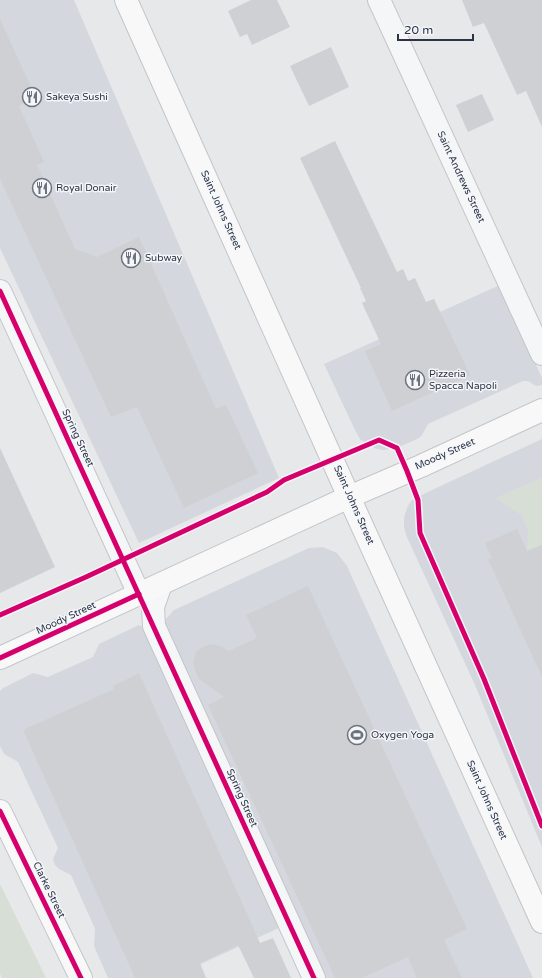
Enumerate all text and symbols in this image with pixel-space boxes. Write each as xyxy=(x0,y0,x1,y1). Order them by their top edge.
scale bar xyxy=(398,16,473,42)
text: 20 m xyxy=(404,23,433,37)
restaurant icon: Sakeya Sushi xyxy=(21,86,43,108)
place label: Sakeya Sushi xyxy=(46,91,108,103)
street label: Saint Andrews Street xyxy=(435,129,488,225)
street label: Saint Johns Street xyxy=(198,168,244,252)
restaurant icon: Royal Donair xyxy=(31,177,53,199)
place label: Royal Donair xyxy=(56,182,117,194)
restaurant icon: Subway xyxy=(120,247,142,269)
place label: Subway xyxy=(145,252,183,264)
place label: Pizzeria Spacca Napoli xyxy=(429,368,497,392)
restaurant icon: Pizzeria Spacca Napoli xyxy=(404,369,426,391)
street label: Spring Street xyxy=(59,407,97,469)
street label: Moody Street xyxy=(413,435,477,473)
street label: Saint Johns Street xyxy=(331,463,377,547)
street label: Moody Street xyxy=(34,599,98,637)
sports icon: Oxygen Yoga xyxy=(346,724,368,746)
place label: Oxygen Yoga xyxy=(371,729,434,741)
street label: Saint Johns Street xyxy=(464,758,510,842)
street label: Spring Street xyxy=(224,767,260,829)
street label: Clarke Street xyxy=(30,860,68,920)

